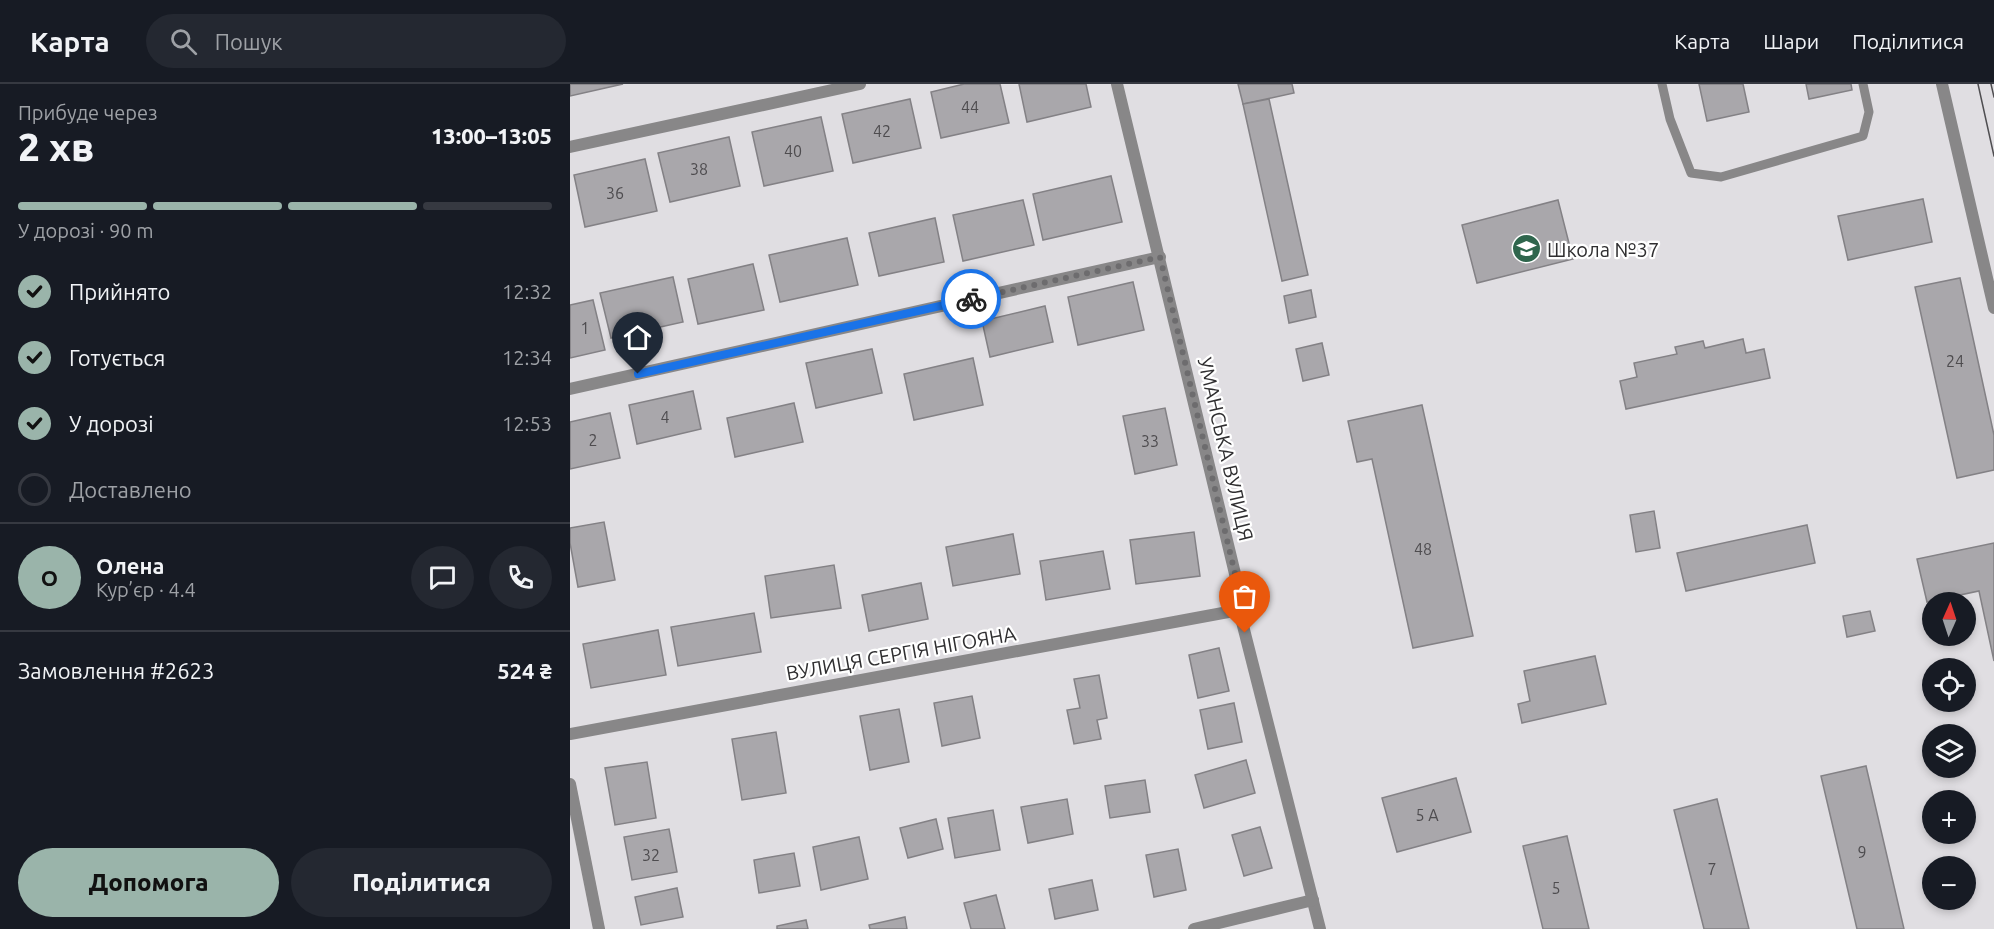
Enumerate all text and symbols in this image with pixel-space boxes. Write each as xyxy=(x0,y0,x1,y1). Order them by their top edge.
search box xyxy=(146,14,566,68)
icon: search xyxy=(167,25,200,58)
text: Карта xyxy=(30,26,110,57)
text: Пошук xyxy=(215,29,283,54)
text: Карта xyxy=(1674,29,1730,53)
text: Шари xyxy=(1763,29,1819,53)
text: Поділитися xyxy=(1852,29,1964,53)
house number: 44 xyxy=(961,98,979,116)
text: Прибуде через xyxy=(18,101,158,124)
house number: 42 xyxy=(873,122,891,140)
text: 13:00–13:05 xyxy=(431,123,552,148)
text: 2 хв xyxy=(18,125,94,168)
house number: 40 xyxy=(784,142,802,160)
house number: 38 xyxy=(690,160,708,178)
house number: 36 xyxy=(606,184,624,202)
text: У дорозі · 90 m xyxy=(18,219,153,242)
school or university icon: Школа №37 xyxy=(1510,233,1542,265)
place label: Школа №37 xyxy=(1547,238,1659,261)
courier xyxy=(941,269,1001,329)
icon: check xyxy=(18,275,51,308)
text: Прийнято xyxy=(69,279,170,304)
text: 12:32 xyxy=(502,280,552,303)
icon: bike xyxy=(955,283,988,316)
pin xyxy=(612,312,663,374)
house number: 1 xyxy=(580,319,590,337)
icon: home xyxy=(621,321,654,354)
icon: check xyxy=(18,341,51,374)
text: Готується xyxy=(69,345,165,370)
text: 12:34 xyxy=(502,346,552,369)
house number: 24 xyxy=(1946,352,1964,370)
street label: УМАНСЬКА ВУЛИЦЯ xyxy=(1194,355,1258,543)
icon: check xyxy=(18,407,51,440)
house number: 4 xyxy=(660,408,670,426)
text: У дорозі xyxy=(69,411,154,436)
text: 12:53 xyxy=(502,412,552,435)
house number: 2 xyxy=(588,431,598,449)
house number: 33 xyxy=(1141,432,1159,450)
text: Доставлено xyxy=(69,477,192,502)
house number: 48 xyxy=(1414,540,1432,558)
button: chat xyxy=(411,546,474,609)
button: phone xyxy=(489,546,552,609)
text: Олена xyxy=(96,553,164,578)
text: О xyxy=(41,565,58,590)
pin xyxy=(1219,571,1270,633)
text: Кур’єр · 4.4 xyxy=(96,578,196,601)
icon: bag xyxy=(1228,580,1261,613)
north arrow xyxy=(1922,592,1976,646)
map controls xyxy=(1922,592,1976,910)
street label: ВУЛИЦЯ СЕРГІЯ НІГОЯНА xyxy=(784,621,1018,685)
text: Замовлення #2623 xyxy=(18,658,214,683)
text: 524 ₴ xyxy=(497,658,552,683)
button: locate xyxy=(1922,658,1976,712)
button: layers xyxy=(1922,724,1976,778)
button: + xyxy=(1922,790,1976,844)
house number: 5 А xyxy=(1415,806,1439,824)
house number: 9 xyxy=(1857,843,1867,861)
house number: 32 xyxy=(642,846,660,864)
button: Допомога xyxy=(18,848,279,917)
button: Поділитися xyxy=(291,848,552,917)
button: − xyxy=(1922,856,1976,910)
house number: 7 xyxy=(1707,860,1717,878)
house number: 5 xyxy=(1551,879,1561,897)

